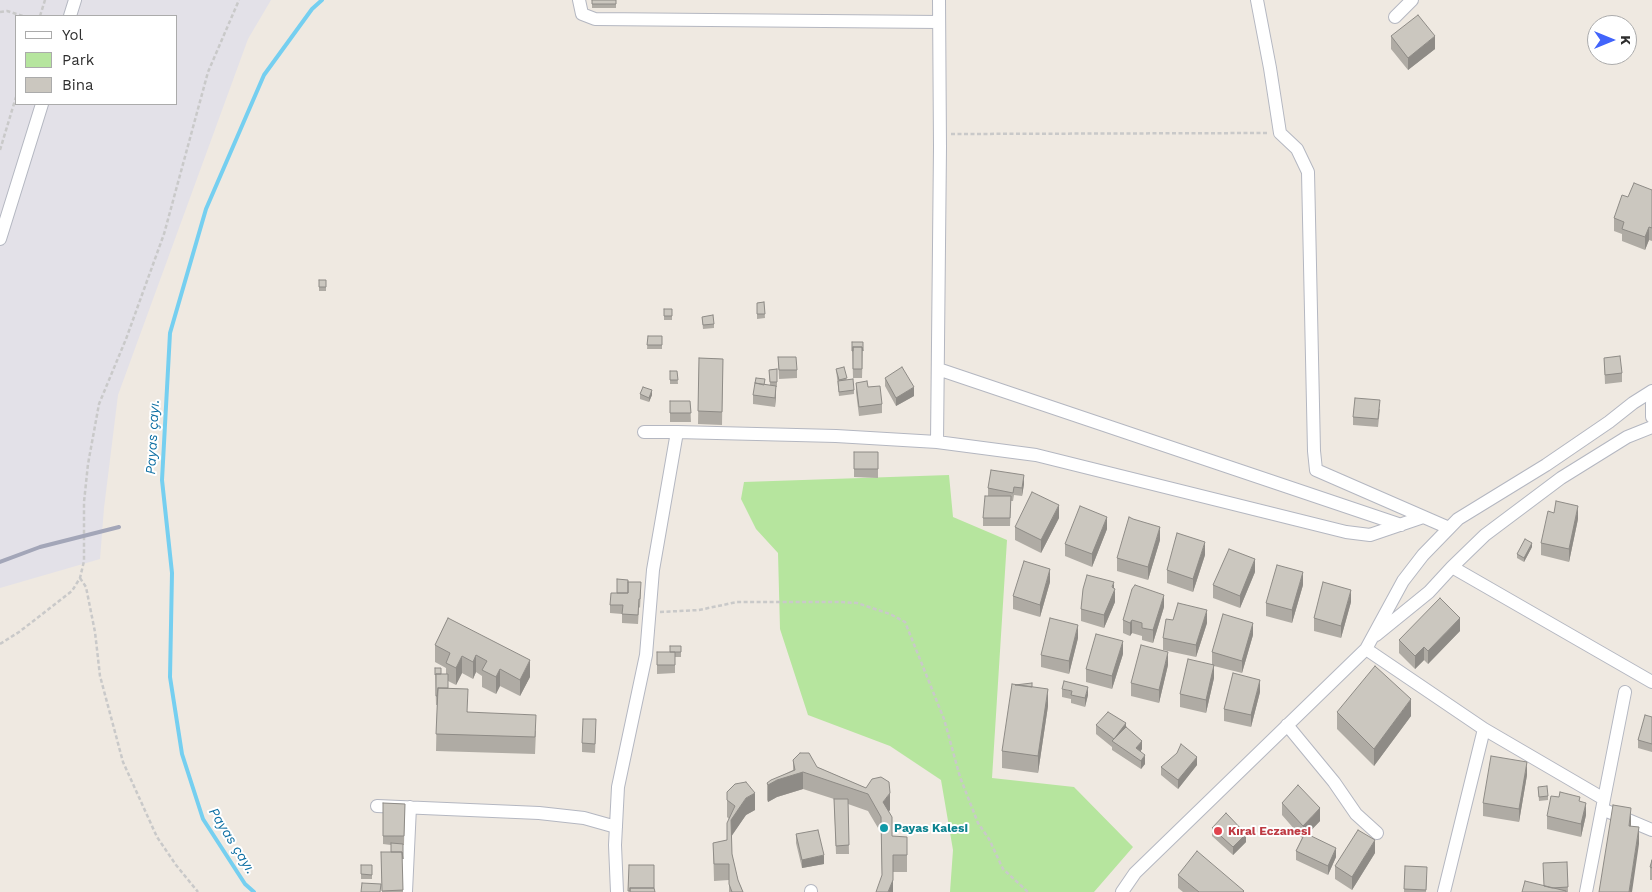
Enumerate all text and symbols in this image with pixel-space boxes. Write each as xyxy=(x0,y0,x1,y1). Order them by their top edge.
legend xyxy=(15,15,178,105)
north arrow xyxy=(1587,15,1637,65)
text: Yol xyxy=(62,26,83,44)
text: K xyxy=(1618,35,1634,45)
text: Park xyxy=(62,51,94,69)
text: Bina xyxy=(62,76,94,94)
water label: Payas çayı. xyxy=(143,399,163,475)
water label: Payas çayı. xyxy=(205,805,259,877)
place label: Payas Kalesi xyxy=(894,821,968,835)
marker: Payas Kalesi xyxy=(878,822,890,834)
place label: Kıral Eczanesi xyxy=(1228,824,1311,838)
marker: Kıral Eczanesi xyxy=(1212,825,1224,837)

